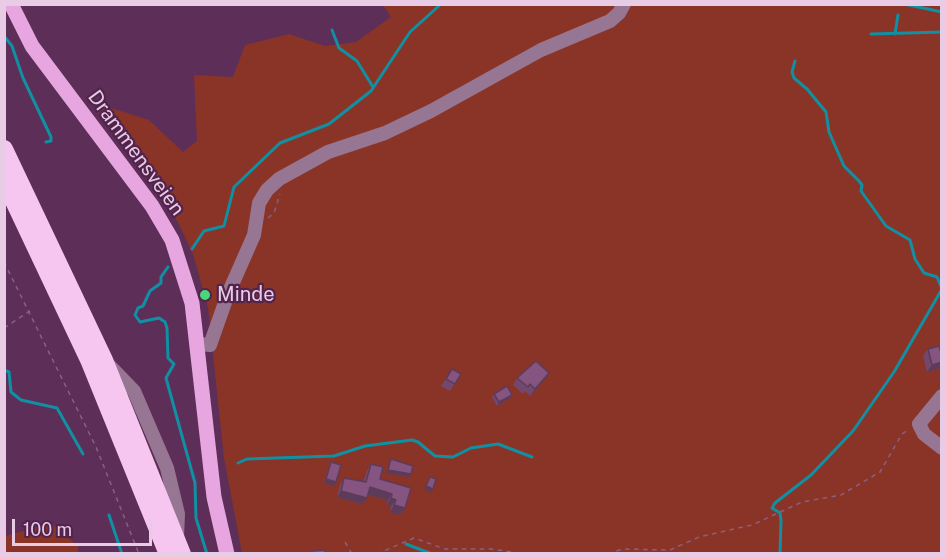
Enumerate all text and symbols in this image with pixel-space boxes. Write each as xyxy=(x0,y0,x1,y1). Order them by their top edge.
street label: Drammensveien xyxy=(83,86,189,220)
place label: Minde xyxy=(217,283,275,307)
marker: Minde xyxy=(198,288,212,302)
scale bar xyxy=(15,507,154,545)
text: 100 m xyxy=(23,519,72,540)

